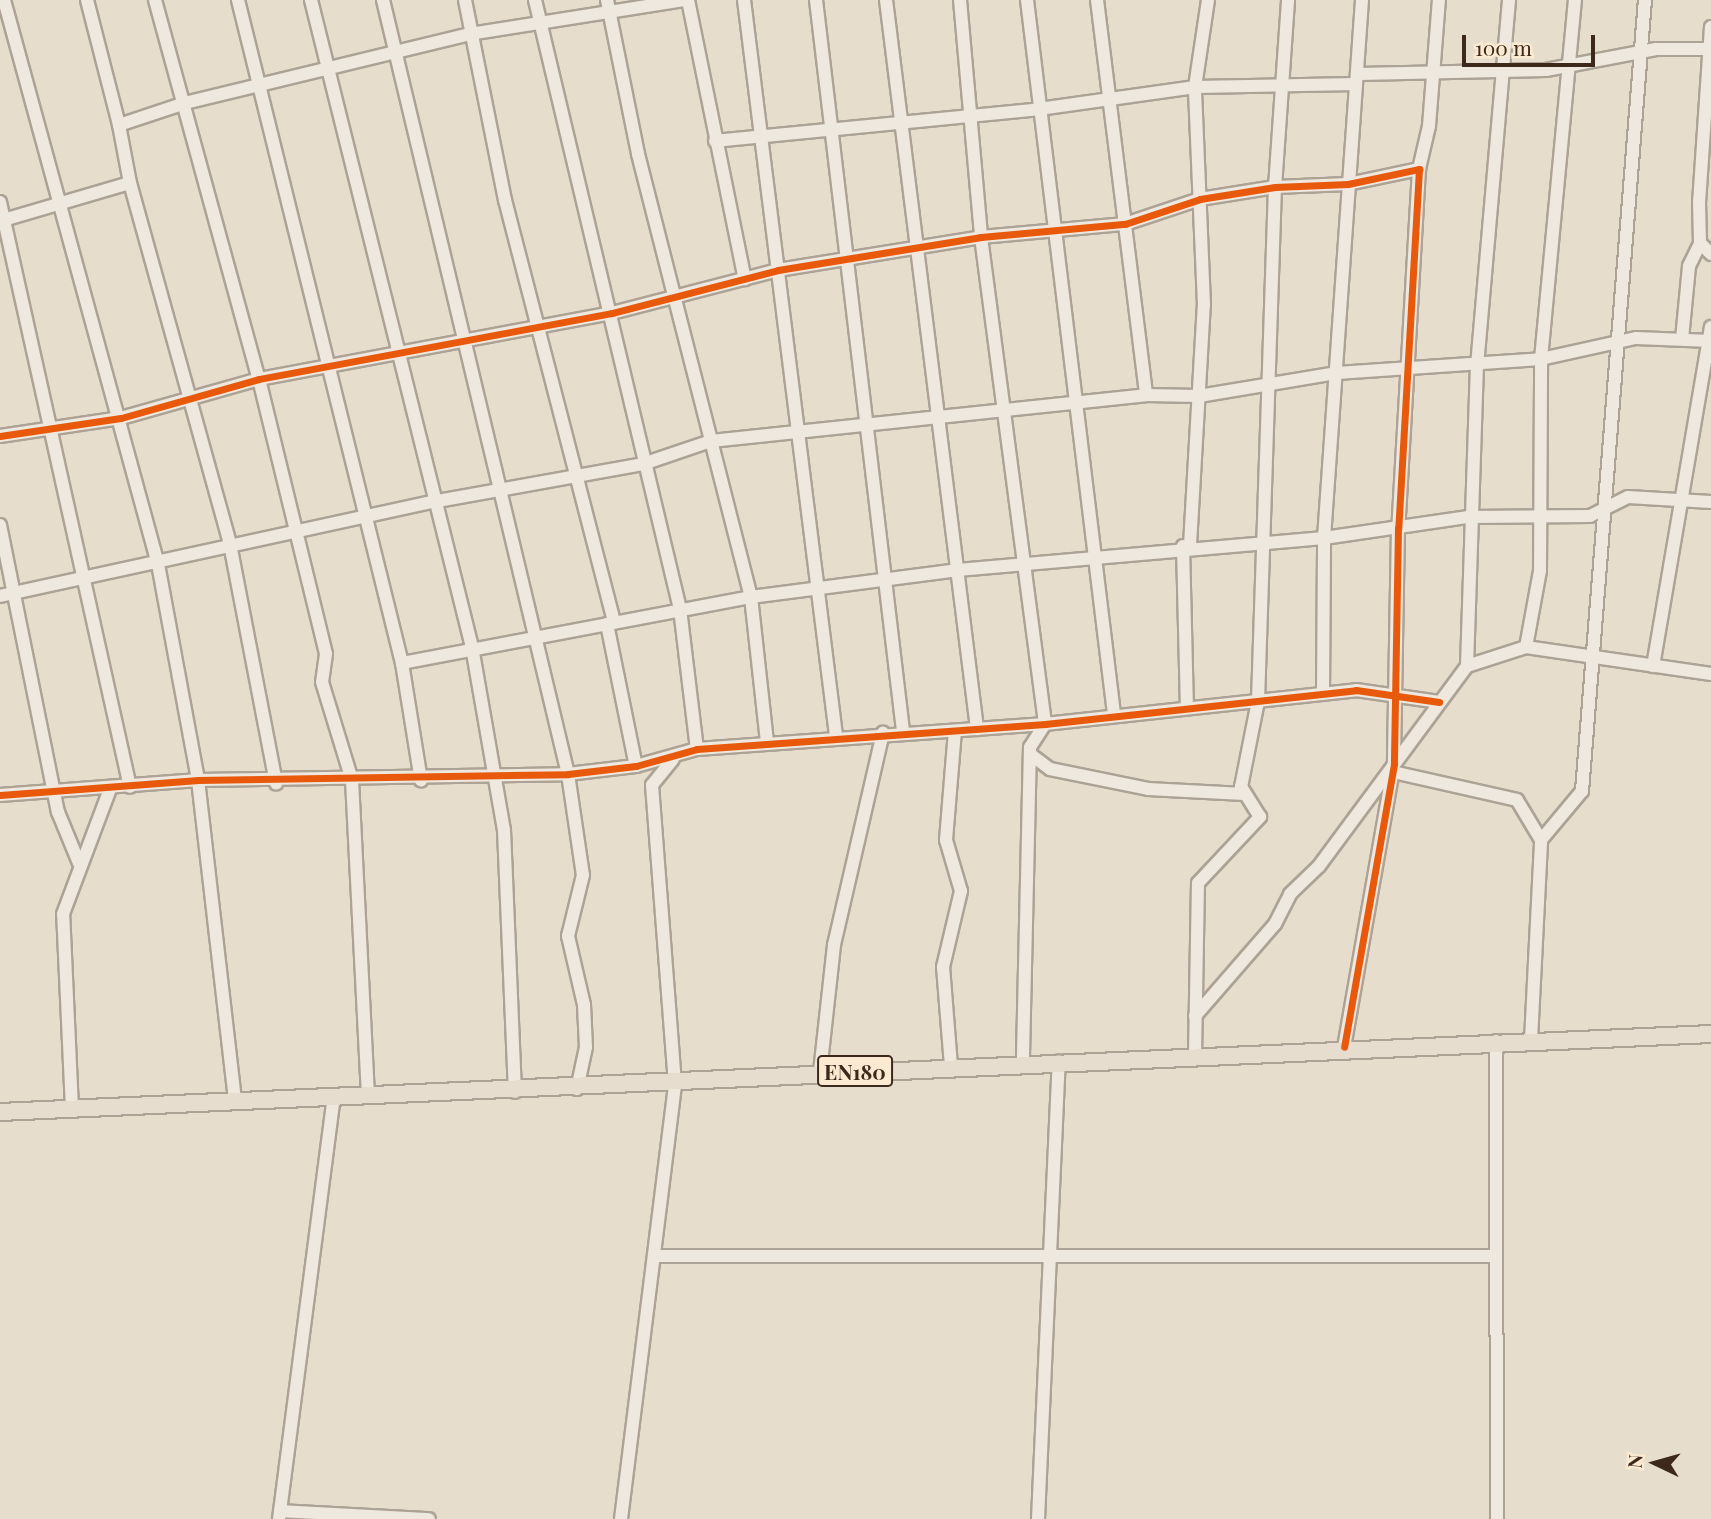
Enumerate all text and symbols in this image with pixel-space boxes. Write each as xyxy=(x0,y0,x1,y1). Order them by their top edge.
scale bar xyxy=(1466,21,1599,65)
text: 100 m xyxy=(1475,33,1532,61)
road number: EN180 xyxy=(816,1054,894,1088)
north arrow xyxy=(1620,1428,1690,1498)
text: N xyxy=(1621,1453,1648,1469)

